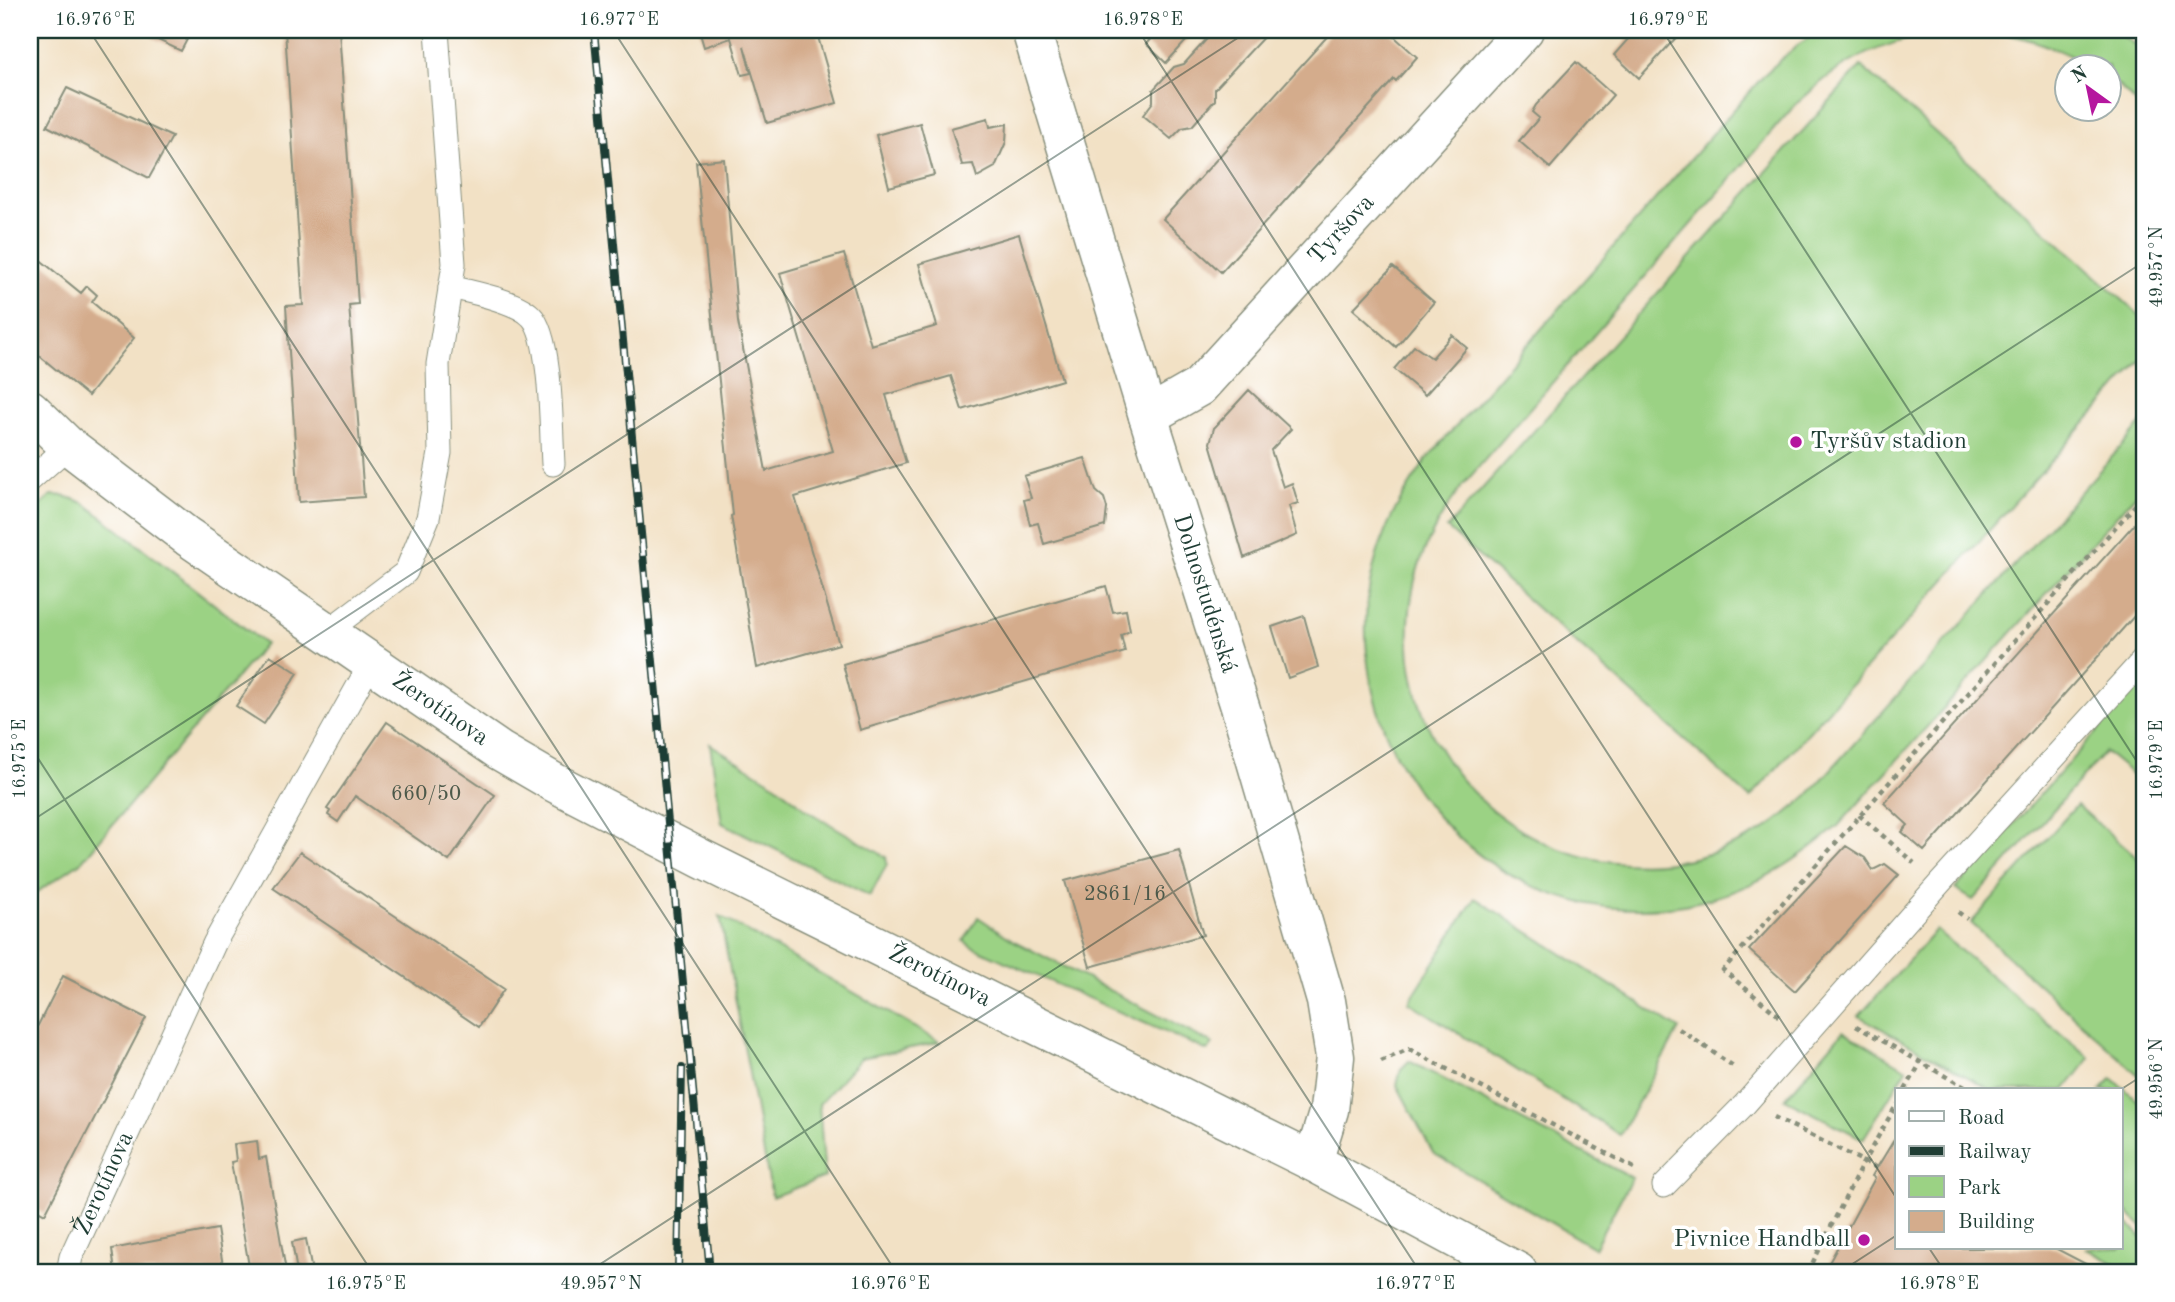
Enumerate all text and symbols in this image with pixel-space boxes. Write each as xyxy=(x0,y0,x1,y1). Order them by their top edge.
text: 16.976°E xyxy=(55,11,135,29)
text: 16.977°E xyxy=(579,11,659,29)
text: 16.978°E xyxy=(1103,11,1183,29)
text: 16.979°E xyxy=(1628,11,1708,29)
north arrow xyxy=(2052,52,2122,122)
text: N xyxy=(2069,64,2092,88)
street label: Tyršova xyxy=(1305,190,1379,269)
text: 49.957°N xyxy=(2148,226,2166,308)
place label: Tyršův stadion xyxy=(1810,430,1967,454)
marker: Tyršův stadion xyxy=(1788,434,1804,450)
street label: Dolnostudénská xyxy=(1168,512,1241,676)
street label: Žerotínova xyxy=(387,665,493,751)
text: 16.975°E xyxy=(11,719,29,799)
text: 16.979°E xyxy=(2148,720,2166,800)
house number: 660/50 xyxy=(391,784,461,805)
house number: 2861/16 xyxy=(1084,884,1166,905)
street label: Žerotínova xyxy=(884,938,995,1012)
text: 49.956°N xyxy=(2148,1038,2166,1120)
legend xyxy=(1895,1088,2122,1250)
text: Road xyxy=(1958,1108,2005,1129)
street label: Žerotínova xyxy=(67,1128,139,1239)
text: Railway xyxy=(1958,1142,2032,1163)
text: Park xyxy=(1958,1178,2001,1199)
text: Building xyxy=(1958,1212,2035,1233)
place label: Pivnice Handball xyxy=(1673,1228,1850,1252)
marker: Pivnice Handball xyxy=(1856,1232,1872,1248)
text: 16.975°E xyxy=(326,1275,406,1293)
text: 49.957°N xyxy=(560,1275,642,1293)
text: 16.976°E xyxy=(850,1275,930,1293)
text: 16.977°E xyxy=(1375,1275,1455,1293)
text: 16.978°E xyxy=(1899,1275,1979,1293)

